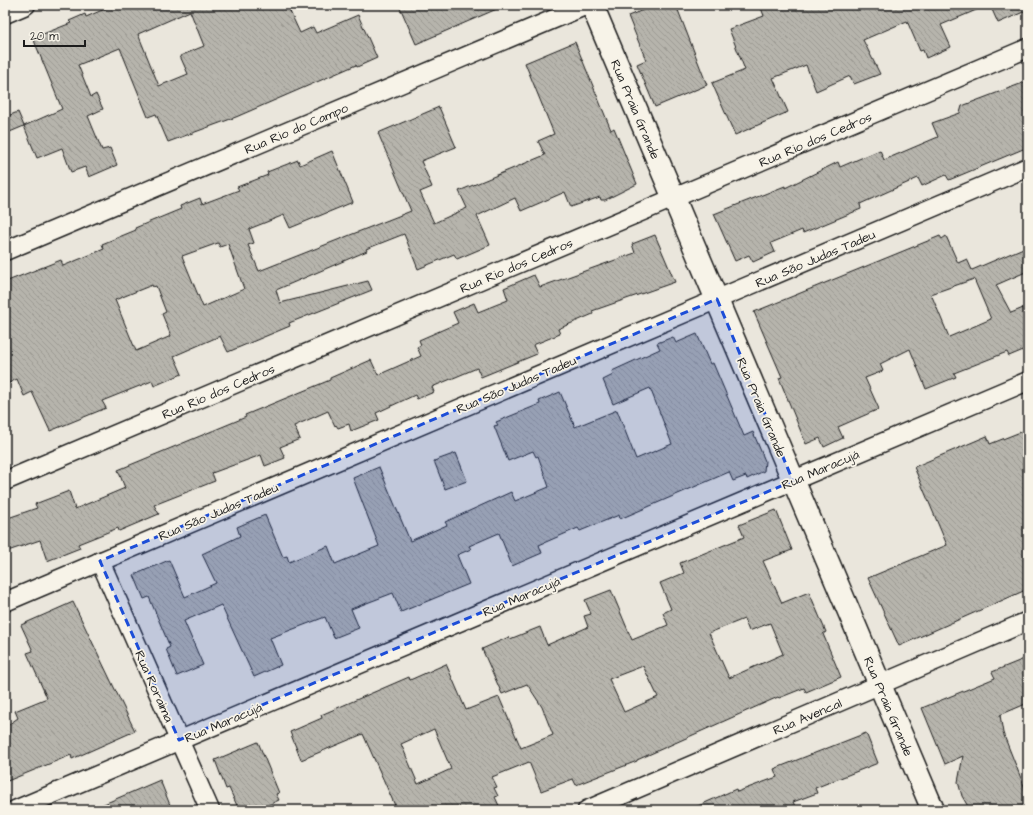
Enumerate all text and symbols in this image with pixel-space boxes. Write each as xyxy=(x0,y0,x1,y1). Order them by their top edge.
scale bar xyxy=(24,22,85,48)
text: 20 m xyxy=(30,28,59,45)
street label: Rua Praia Grande xyxy=(606,57,664,162)
street label: Rua Rio do Campo xyxy=(242,99,352,159)
street label: Rua Rio dos Cedros xyxy=(756,108,875,172)
street label: Rua São Judas Tadeu xyxy=(753,225,878,292)
street label: Rua Rio dos Cedros xyxy=(457,234,576,298)
street label: Rua São Judas Tadeu xyxy=(454,351,579,418)
street label: Rua Praia Grande xyxy=(732,355,790,460)
street label: Rua Rio dos Cedros xyxy=(159,360,278,424)
street label: Rua Maracujá xyxy=(779,445,862,494)
street label: Rua São Judas Tadeu xyxy=(156,478,281,545)
street label: Rua Maracujá xyxy=(480,572,563,621)
street label: Rua Roraima xyxy=(130,648,178,725)
street label: Rua Praia Grande xyxy=(859,654,917,759)
street label: Rua Avencal xyxy=(770,694,845,740)
street label: Rua Maracujá xyxy=(182,698,265,747)

